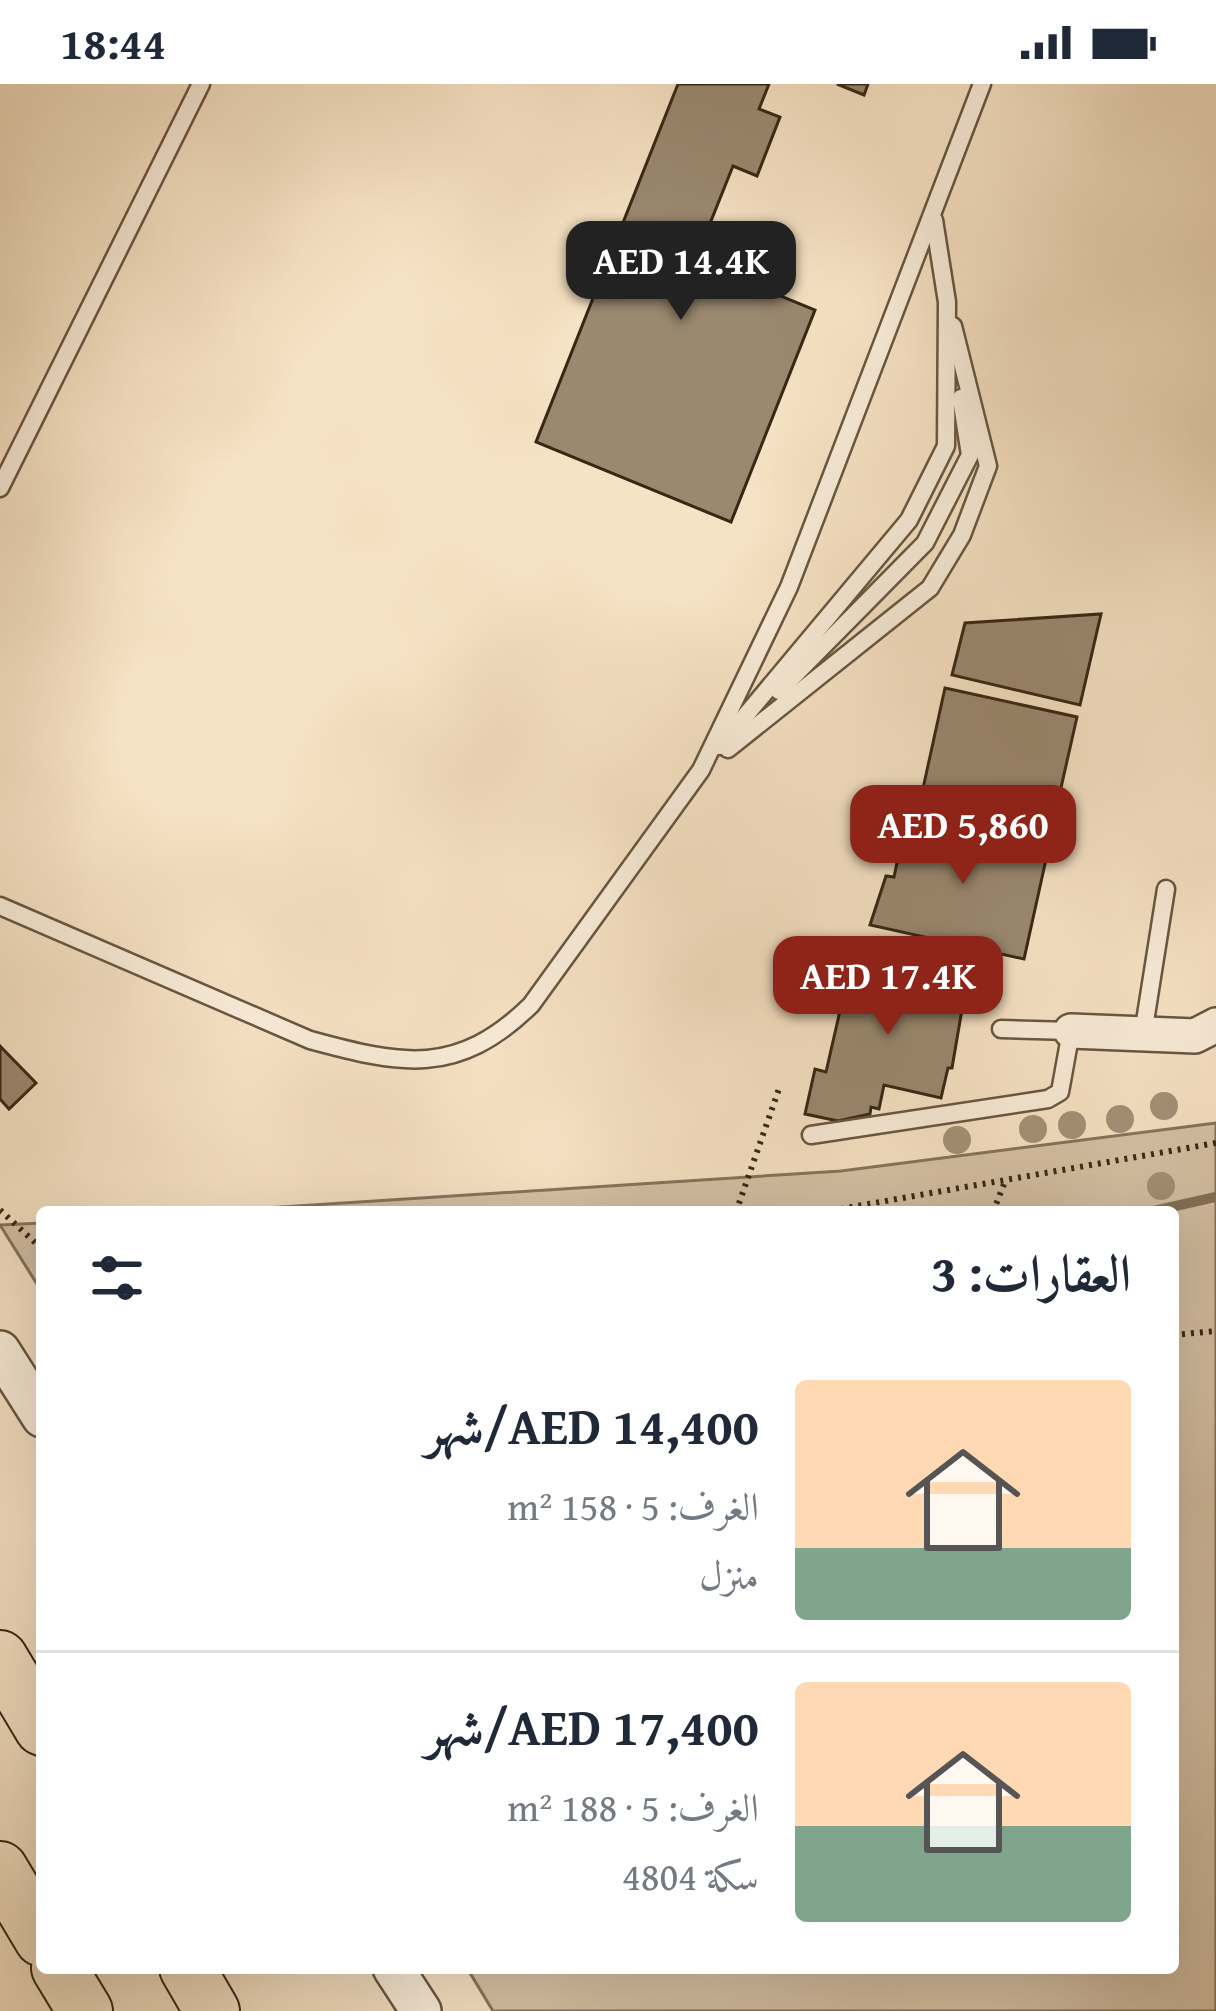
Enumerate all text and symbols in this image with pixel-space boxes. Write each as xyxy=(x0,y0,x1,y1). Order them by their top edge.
text: 18:44 xyxy=(60,10,166,75)
pin: AED 14.4K xyxy=(544,221,818,323)
text: AED 14.4K xyxy=(593,231,769,288)
pin: AED 5,860 xyxy=(826,785,1100,887)
text: AED 5,860 xyxy=(877,795,1049,852)
pin: AED 17.4K xyxy=(751,936,1025,1038)
text: AED 17.4K xyxy=(800,946,976,1003)
text: العقارات: 3 xyxy=(931,1235,1131,1310)
icon: filters xyxy=(84,1245,150,1311)
text: AED 14,400/شهر xyxy=(425,1388,759,1463)
icon: home xyxy=(891,1428,1035,1572)
text: الغرف: 5 · 158 m² xyxy=(507,1477,759,1534)
text: منزل xyxy=(699,1546,759,1603)
text: AED 17,400/شهر xyxy=(425,1689,759,1764)
icon: home xyxy=(891,1730,1035,1874)
text: الغرف: 5 · 188 m² xyxy=(507,1778,759,1835)
text: سكة 4804 xyxy=(622,1847,759,1904)

